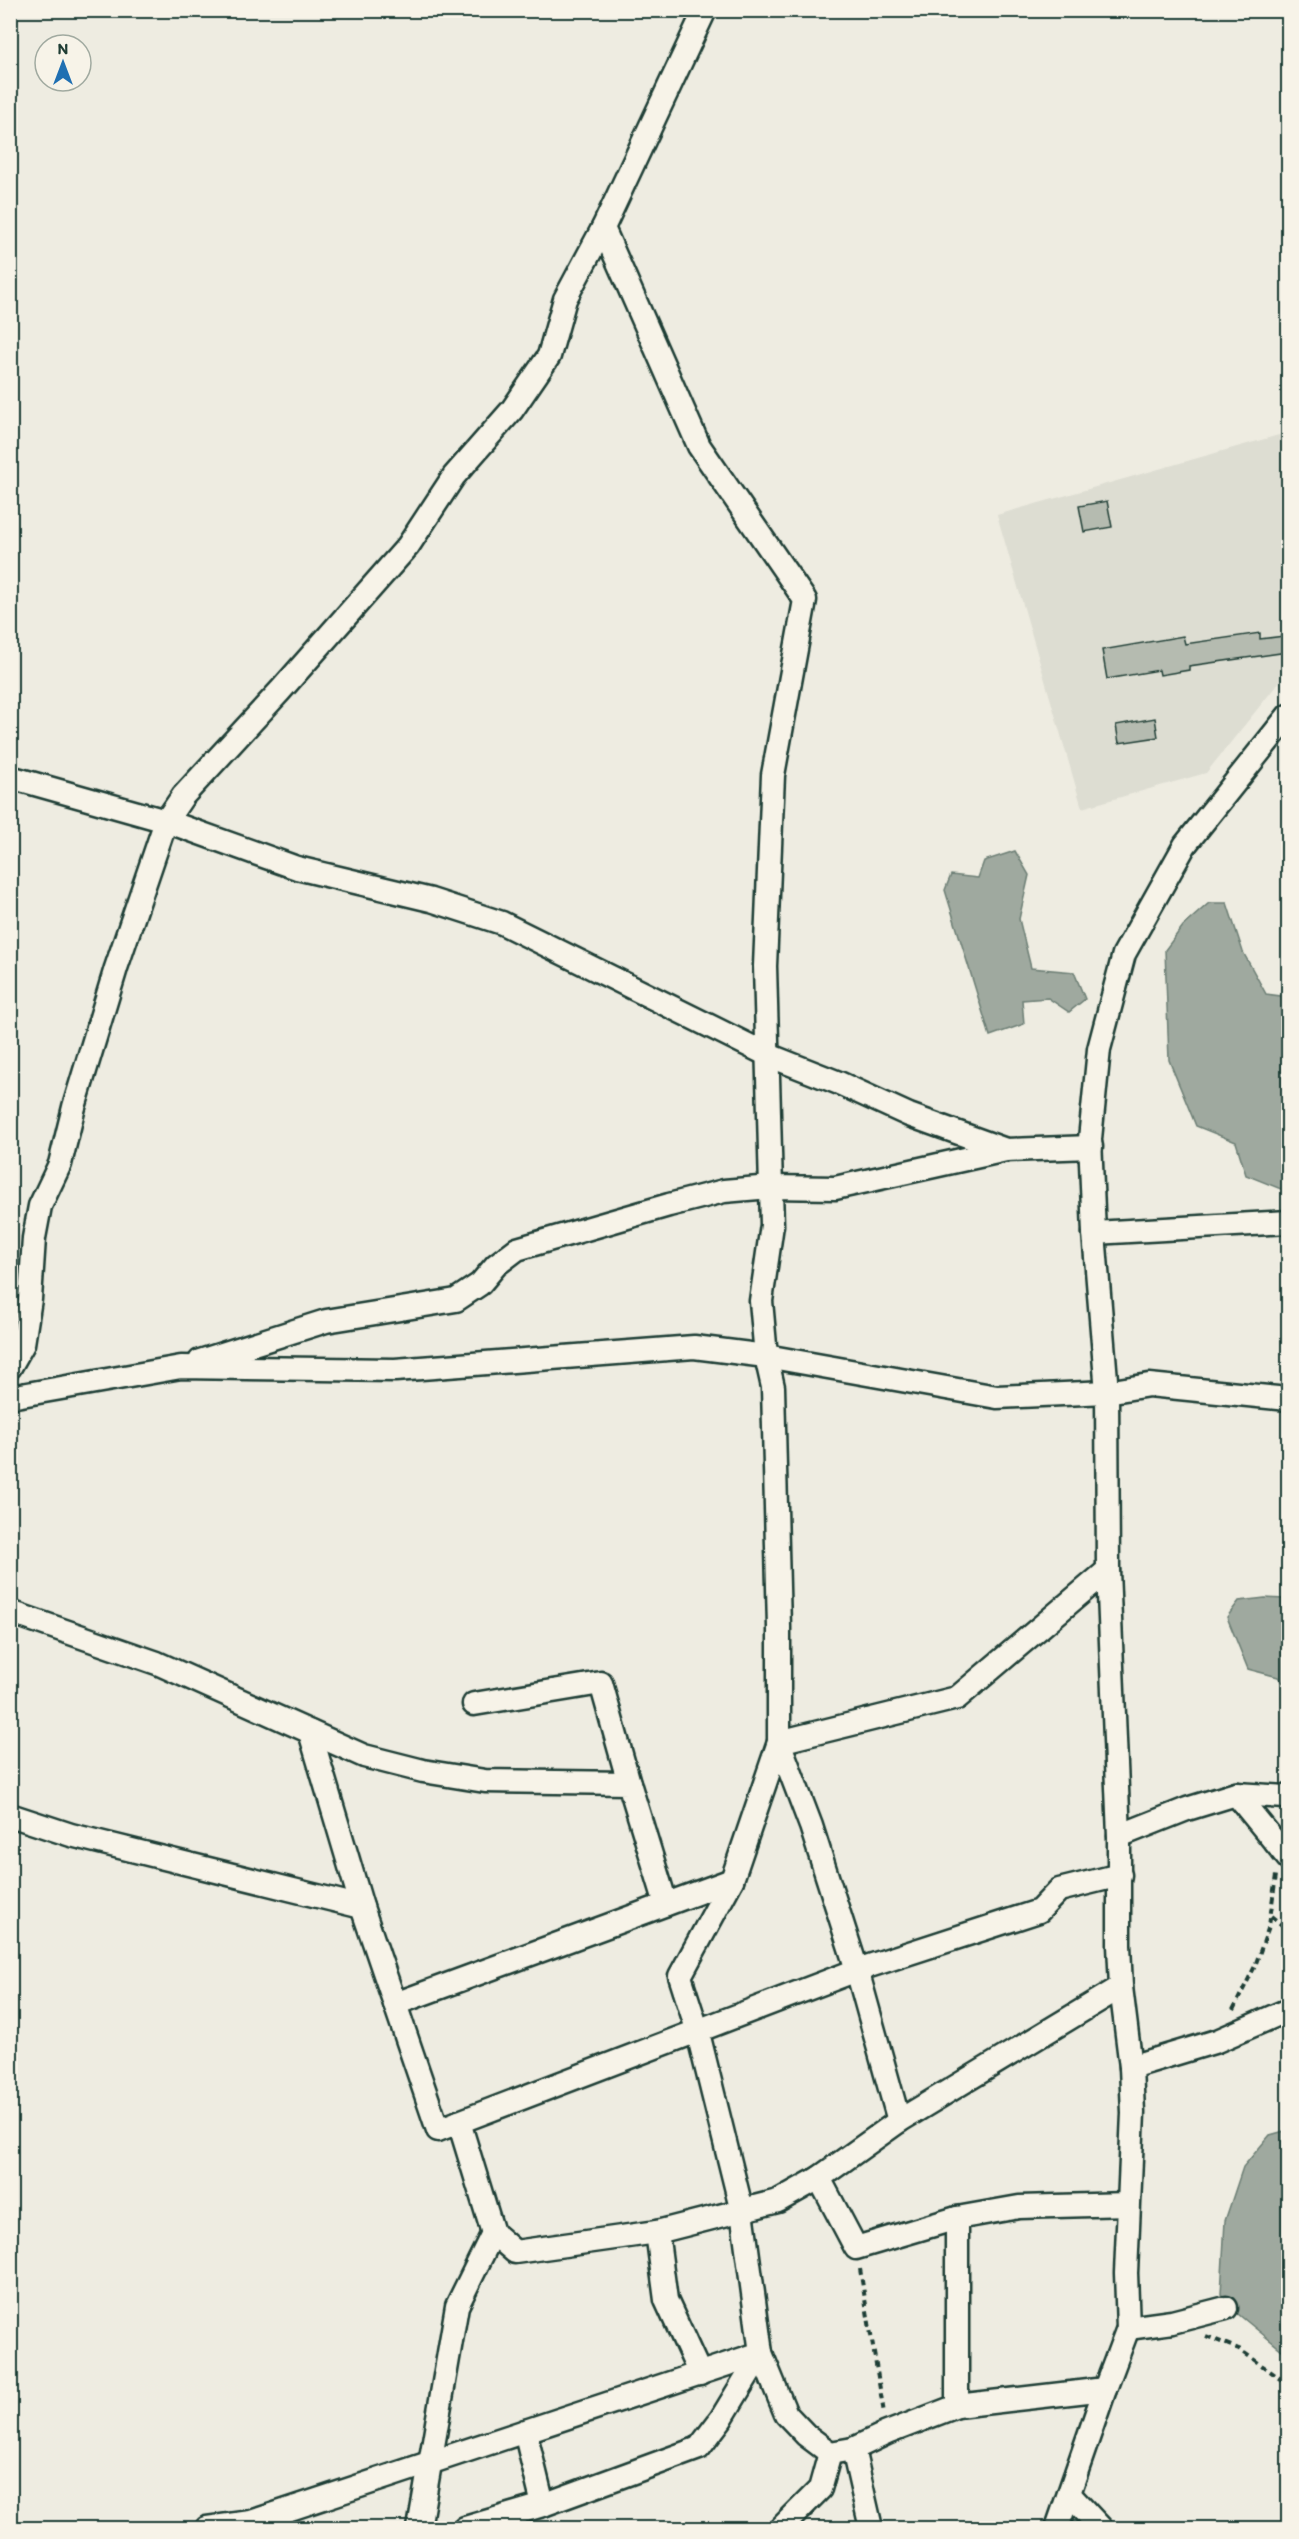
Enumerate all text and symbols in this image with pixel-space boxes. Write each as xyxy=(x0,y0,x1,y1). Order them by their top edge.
north arrow xyxy=(33,33,93,93)
text: N xyxy=(58,39,68,58)

